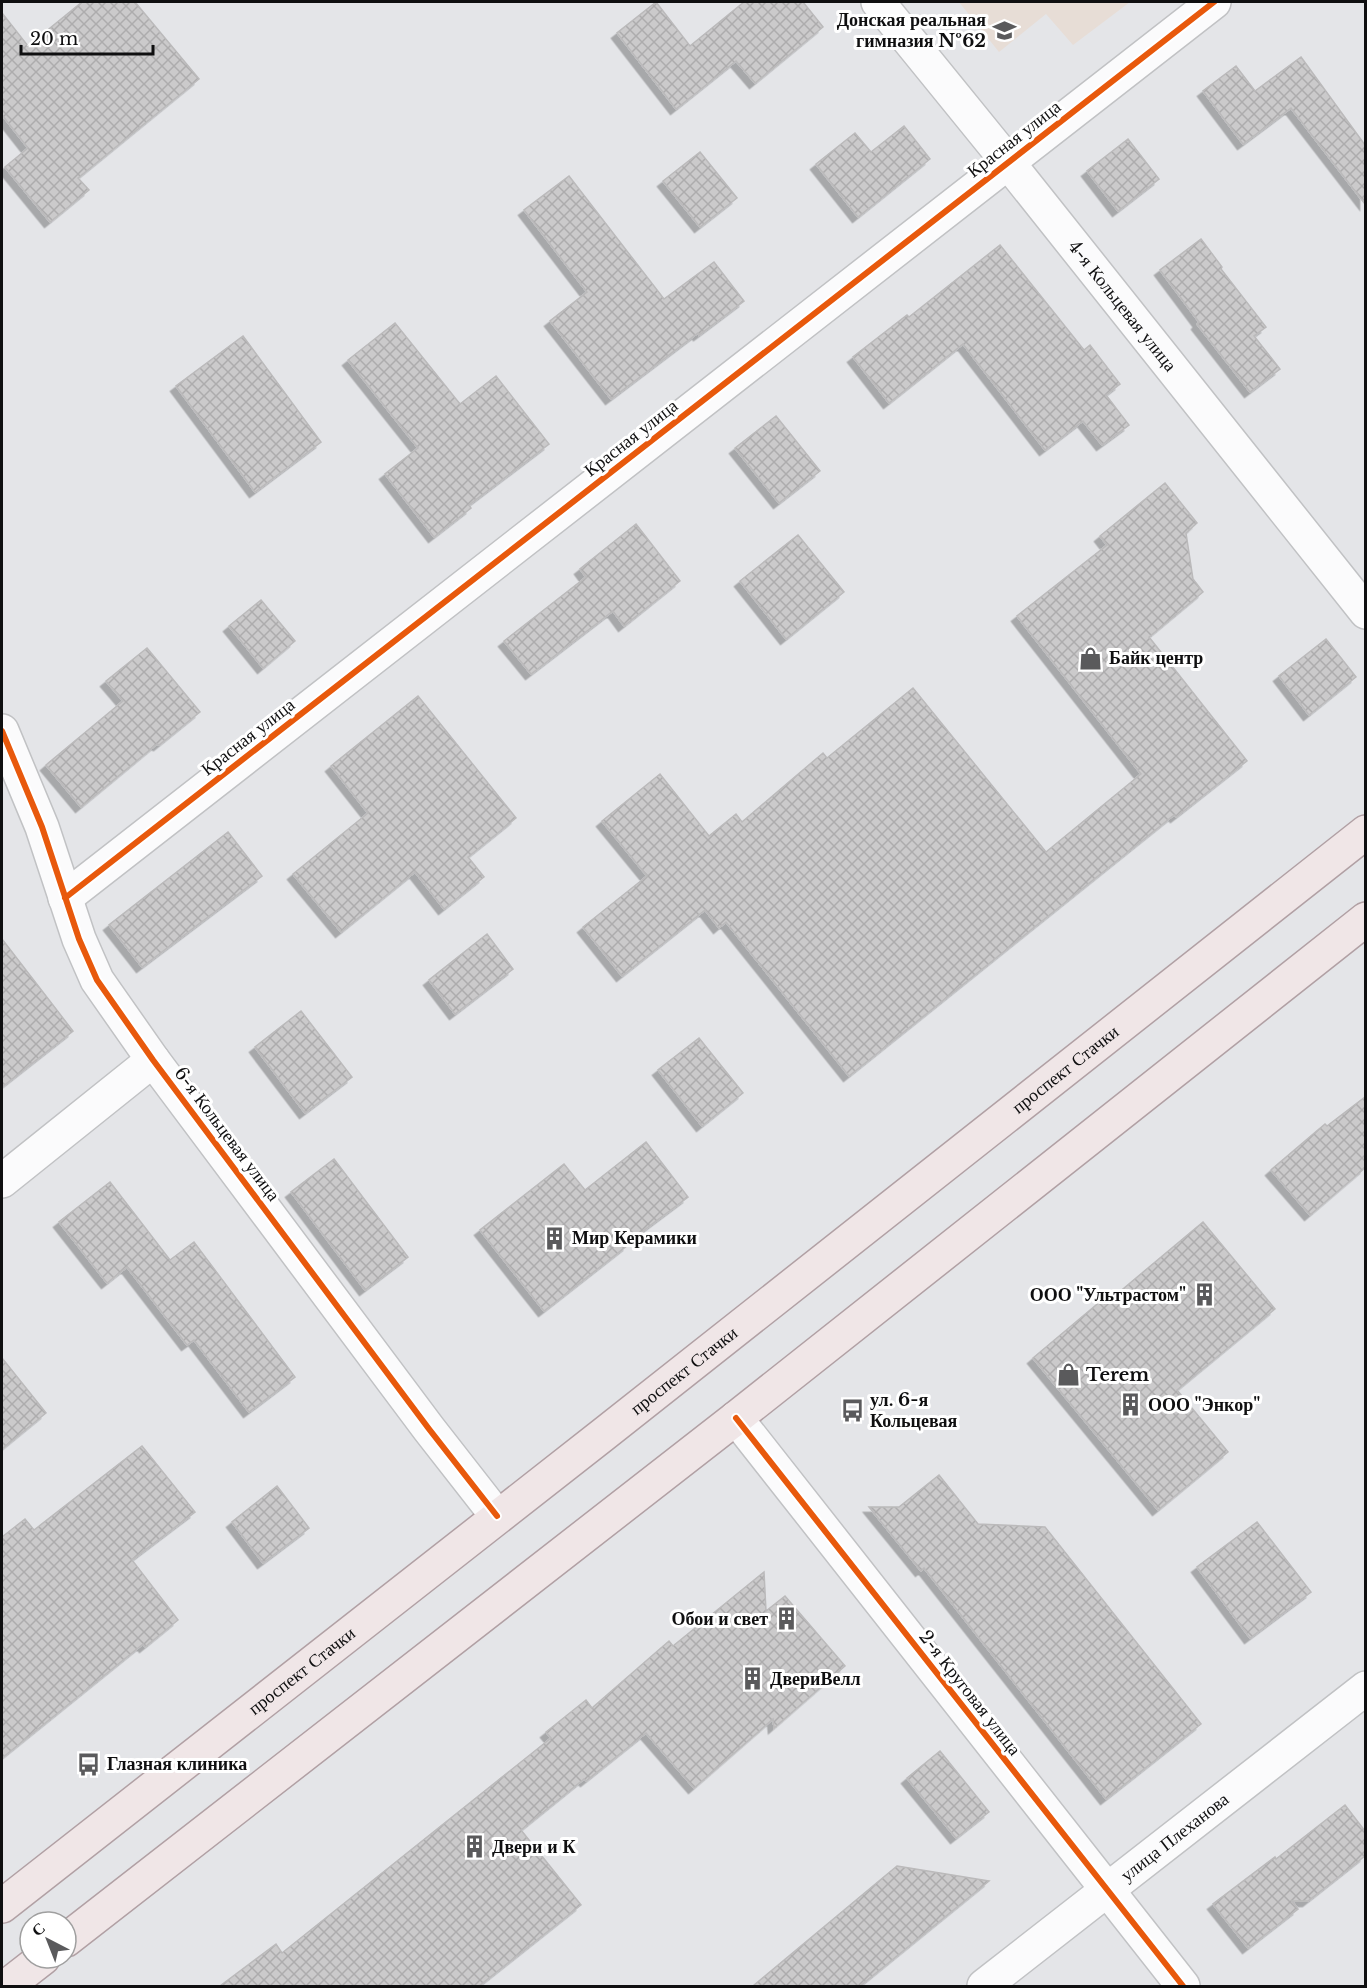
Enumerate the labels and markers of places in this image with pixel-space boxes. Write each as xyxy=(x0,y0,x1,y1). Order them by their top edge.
place label: Донская реальная гимназия №62 xyxy=(837,9,986,52)
school or university icon: Донская реальная гимназия №62 xyxy=(991,17,1017,43)
shop icon: Байк центр xyxy=(1078,645,1104,671)
place label: Байк центр xyxy=(1109,647,1203,669)
building icon: Мир Керамики xyxy=(541,1225,567,1251)
place label: Мир Керамики xyxy=(572,1227,697,1249)
building icon: ООО "Ультрастом" xyxy=(1191,1282,1217,1308)
place label: ООО "Ультрастом" xyxy=(1030,1284,1186,1306)
shop icon: Terem xyxy=(1055,1362,1081,1388)
place label: Terem xyxy=(1086,1364,1149,1386)
place label: ул. 6-я Кольцевая xyxy=(870,1389,958,1432)
building icon: ООО "Энкор" xyxy=(1117,1392,1143,1418)
place label: ООО "Энкор" xyxy=(1148,1394,1260,1416)
bus stop icon: ул. 6-я Кольцевая xyxy=(839,1397,865,1423)
building icon: Обои и свет xyxy=(773,1606,799,1632)
place label: Обои и свет xyxy=(671,1608,768,1630)
building icon: ДвериВелл xyxy=(739,1666,765,1692)
place label: ДвериВелл xyxy=(770,1668,861,1690)
bus stop icon: Глазная клиника xyxy=(76,1751,102,1777)
place label: Глазная клиника xyxy=(107,1753,247,1775)
building icon: Двери и К xyxy=(461,1834,487,1860)
place label: Двери и К xyxy=(492,1836,575,1858)

